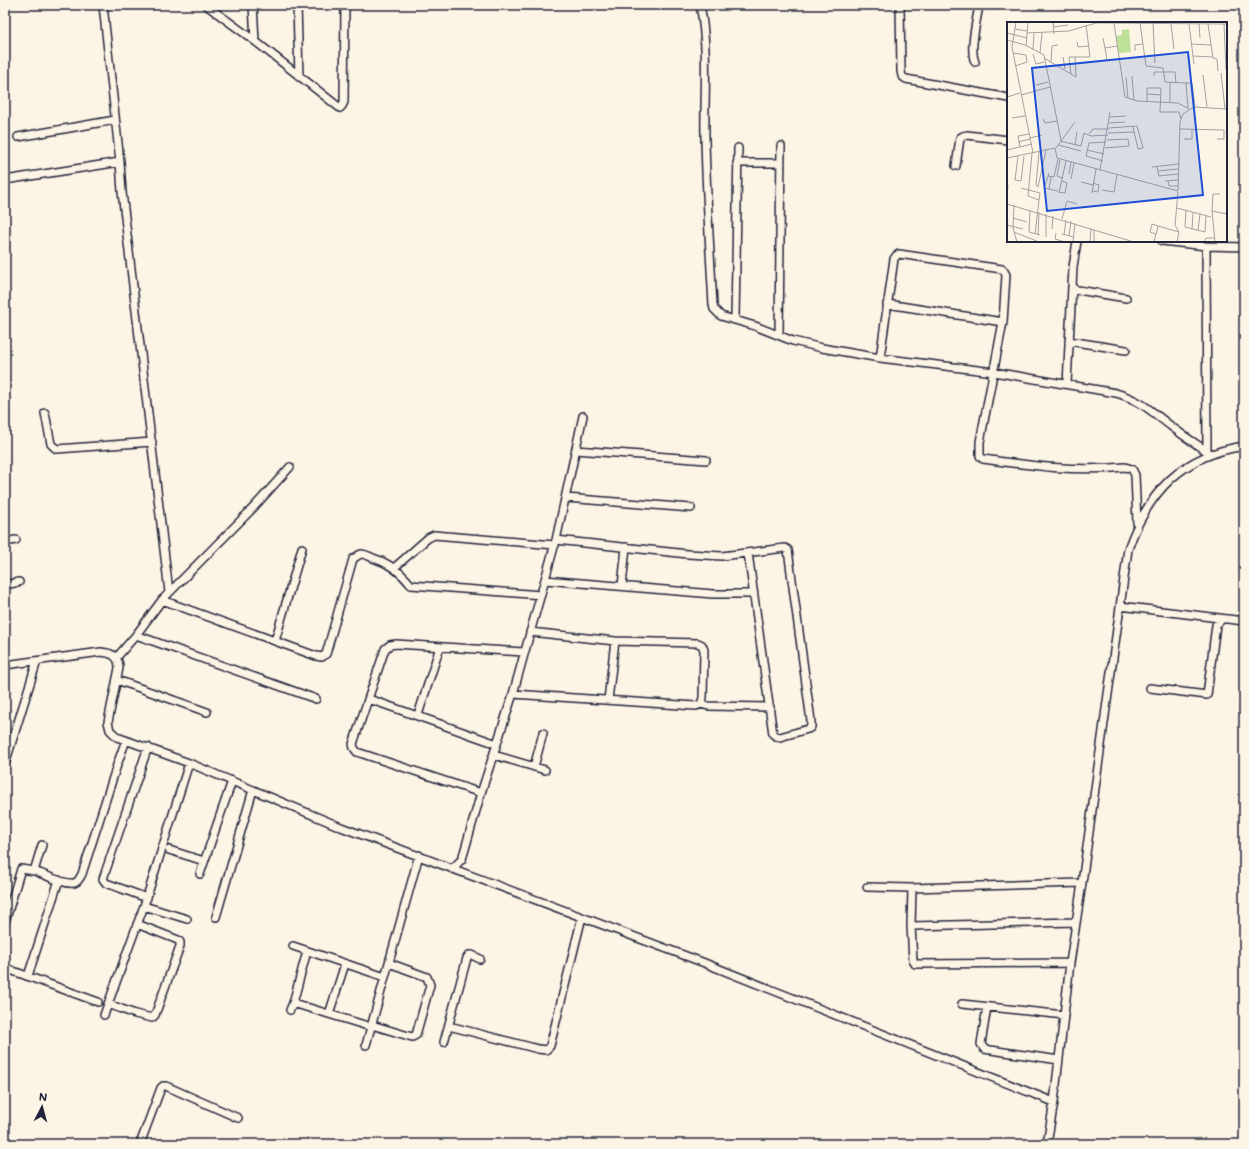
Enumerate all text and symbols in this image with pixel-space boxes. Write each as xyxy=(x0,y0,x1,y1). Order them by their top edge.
inset map xyxy=(1007,22,1227,242)
north arrow xyxy=(22,1087,62,1127)
text: N xyxy=(38,1089,48,1104)

